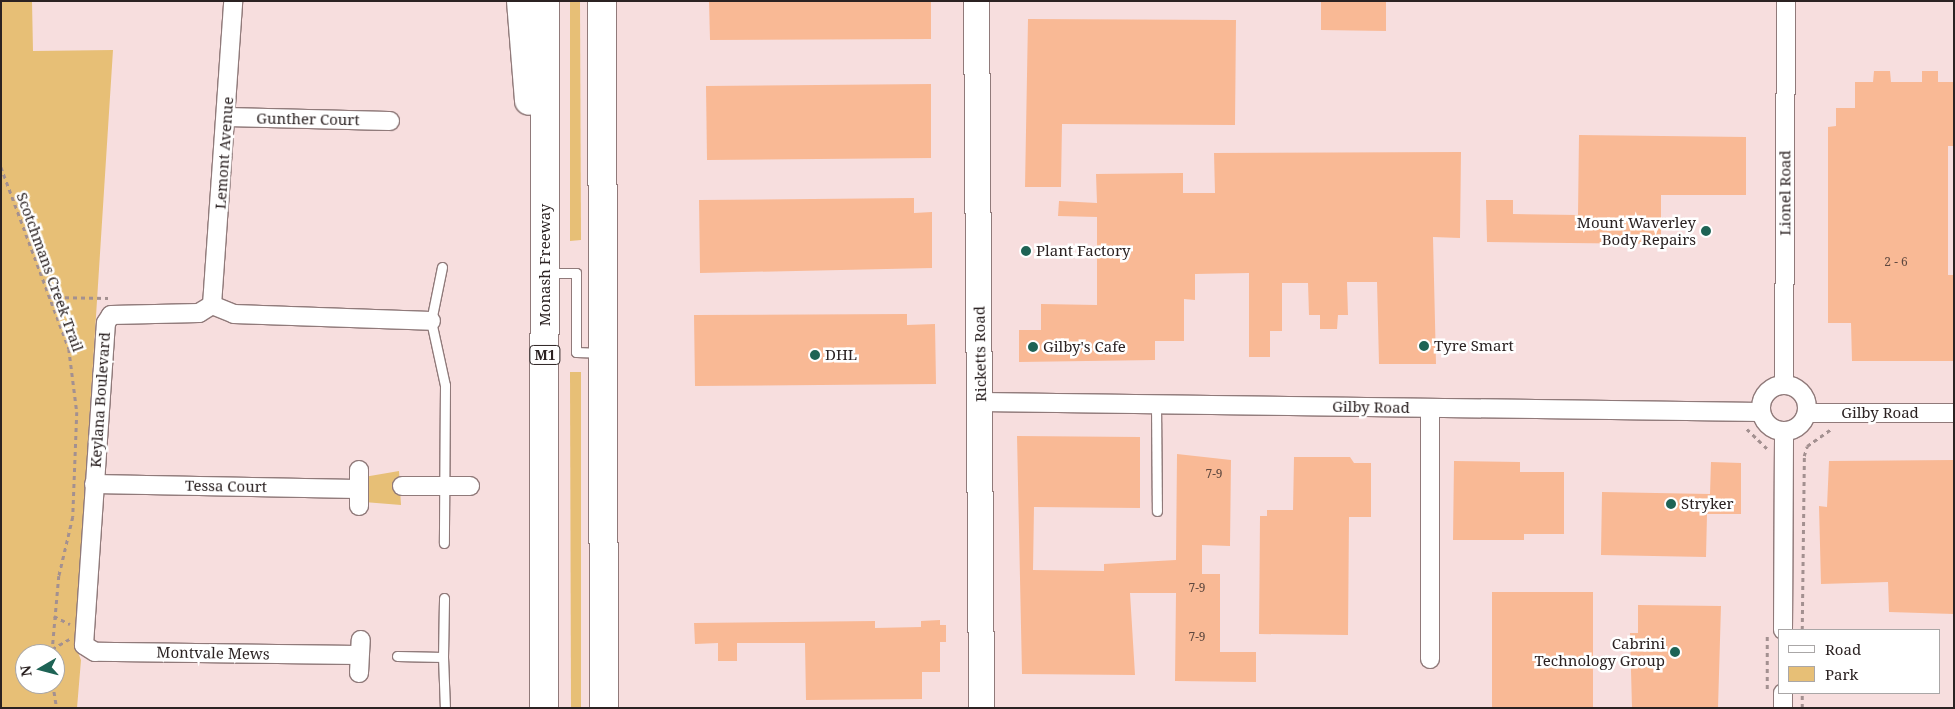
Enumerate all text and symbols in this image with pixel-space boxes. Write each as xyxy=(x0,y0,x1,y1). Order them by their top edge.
street label: Lemont Avenue xyxy=(211,96,237,210)
street label: Gunther Court xyxy=(256,109,360,129)
street label: Lionel Road xyxy=(1776,150,1794,236)
street label: Scotchmans Creek Trail xyxy=(13,190,87,354)
street label: Monash Freeway xyxy=(536,204,554,326)
place label: Mount Waverley Body Repairs xyxy=(1577,213,1696,248)
marker: Mount Waverley Body Repairs xyxy=(1700,225,1712,237)
place label: Plant Factory xyxy=(1036,242,1131,260)
marker: Plant Factory xyxy=(1020,245,1032,257)
house number: 2 - 6 xyxy=(1884,255,1908,269)
street label: Ricketts Road xyxy=(970,306,990,402)
street label: Keylana Boulevard xyxy=(86,332,114,468)
place label: Tyre Smart xyxy=(1434,337,1514,355)
place label: Gilby's Cafe xyxy=(1043,338,1126,356)
marker: Tyre Smart xyxy=(1418,340,1430,352)
marker: Gilby's Cafe xyxy=(1027,341,1039,353)
road number: M1 xyxy=(529,344,561,366)
place label: DHL xyxy=(825,346,857,364)
marker: DHL xyxy=(809,349,821,361)
street label: Gilby Road xyxy=(1332,397,1410,417)
street label: Gilby Road xyxy=(1841,404,1919,422)
house number: 7-9 xyxy=(1205,467,1223,481)
street label: Tessa Court xyxy=(185,476,267,496)
place label: Stryker xyxy=(1681,495,1734,513)
marker: Stryker xyxy=(1665,498,1677,510)
house number: 7-9 xyxy=(1188,581,1206,595)
legend xyxy=(1778,629,1940,694)
house number: 7-9 xyxy=(1188,630,1206,644)
place label: Cabrini Technology Group xyxy=(1534,634,1665,669)
text: Road xyxy=(1825,639,1861,659)
street label: Montvale Mews xyxy=(156,643,270,663)
north arrow xyxy=(15,644,65,694)
marker: Cabrini Technology Group xyxy=(1669,646,1681,658)
text: N xyxy=(15,664,36,678)
text: Park xyxy=(1825,664,1858,684)

